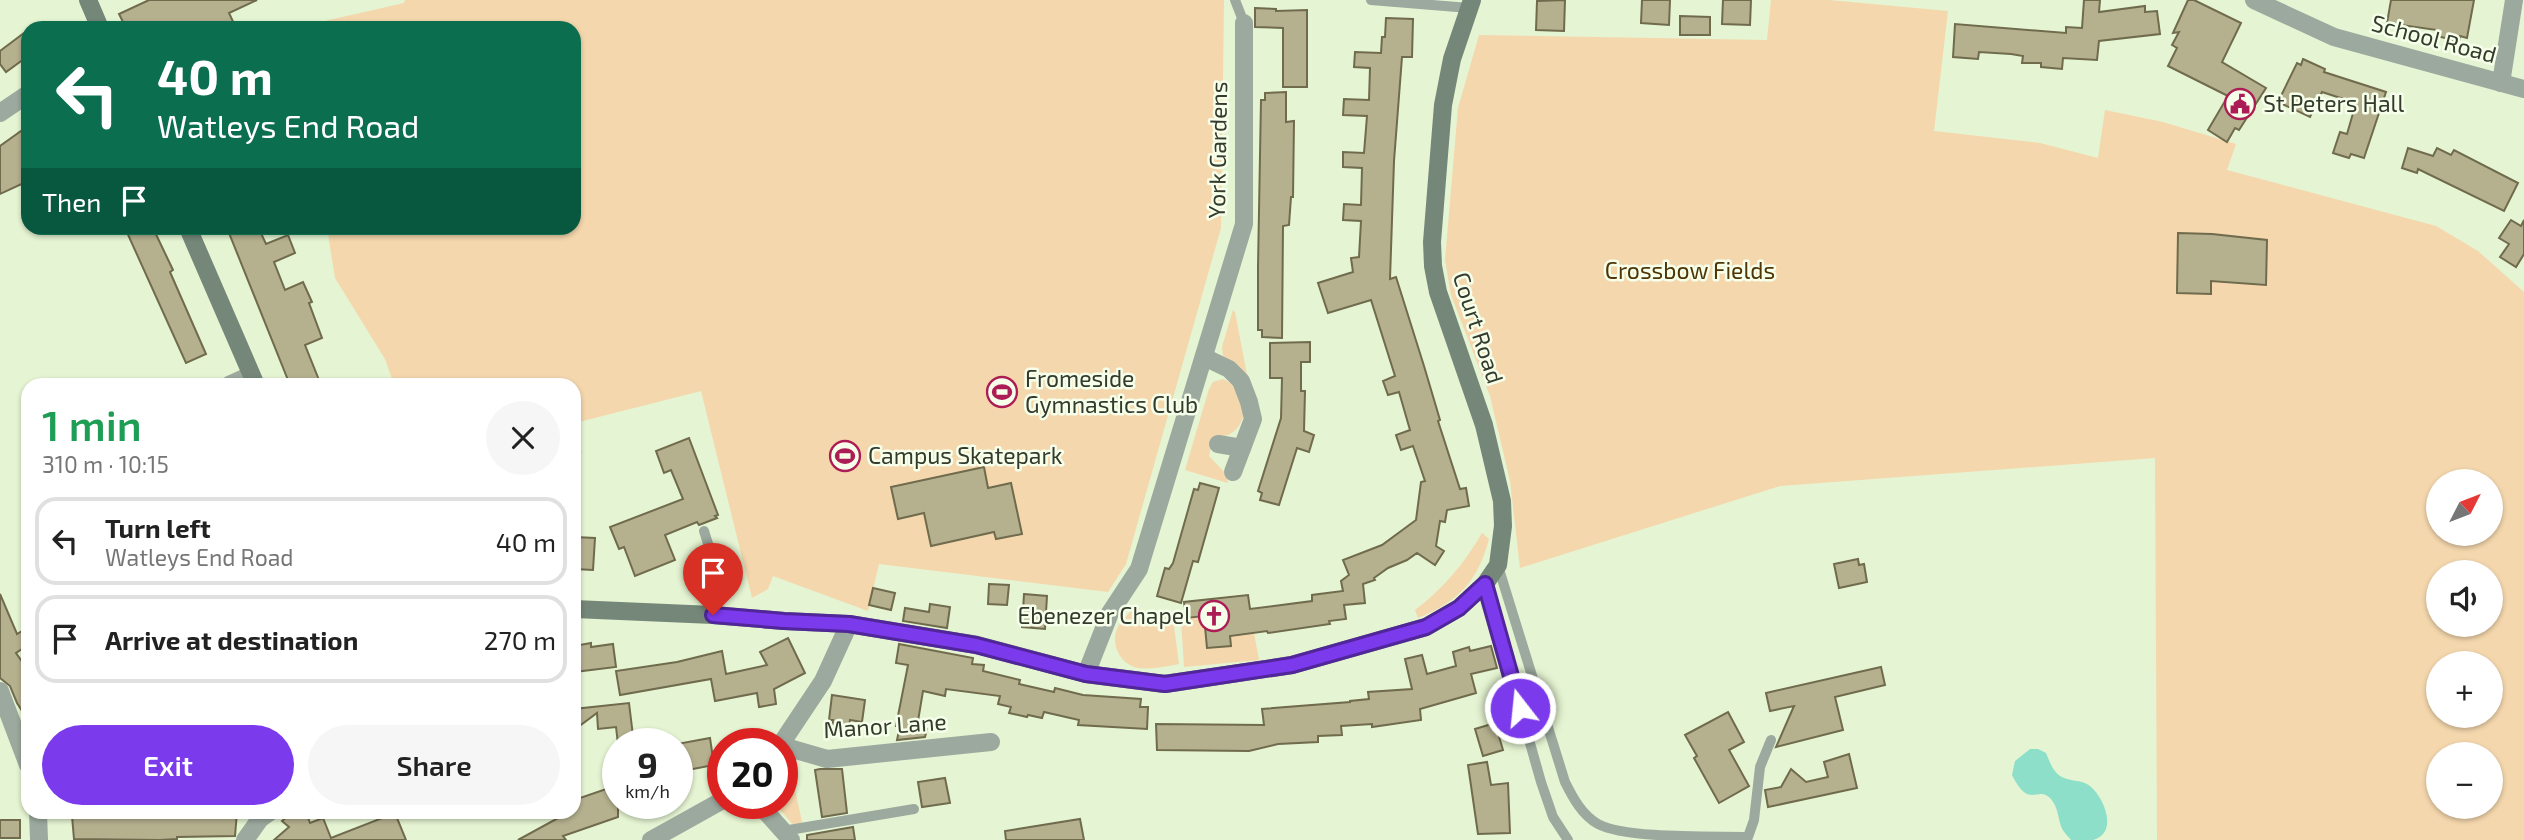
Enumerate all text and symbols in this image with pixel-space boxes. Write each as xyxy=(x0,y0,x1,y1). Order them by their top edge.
street label: School Road xyxy=(2369,8,2500,68)
text: 40 m xyxy=(157,46,273,105)
icon: left xyxy=(42,49,133,140)
street label: York Gardens xyxy=(1202,81,1232,219)
public building icon: St Peters Hall xyxy=(2223,87,2257,121)
place label: St Peters Hall xyxy=(2263,89,2404,117)
text: Watleys End Road xyxy=(157,106,419,144)
icon: arrive xyxy=(115,182,153,220)
text: Then xyxy=(42,186,101,217)
park label: Crossbow Fields xyxy=(1605,256,1775,284)
street label: Court Road xyxy=(1448,269,1510,387)
place label: Fromeside Gymnastics Club xyxy=(1025,364,1198,418)
sports icon: Fromeside Gymnastics Club xyxy=(985,375,1019,409)
text: 1 min xyxy=(42,399,142,449)
button: close xyxy=(486,401,560,475)
sports icon: Campus Skatepark xyxy=(828,439,862,473)
place label: Campus Skatepark xyxy=(868,441,1063,469)
text: 310 m · 10:15 xyxy=(42,450,169,478)
north arrow xyxy=(2426,469,2502,546)
map controls xyxy=(2426,469,2503,819)
text: Turn left xyxy=(105,512,211,543)
icon: left xyxy=(46,522,84,560)
text: 40 m xyxy=(496,526,556,557)
text: Watleys End Road xyxy=(105,543,294,571)
pin xyxy=(683,543,743,615)
icon: arrive xyxy=(694,554,732,592)
button: sound xyxy=(2426,560,2503,637)
church icon: Ebenezer Chapel xyxy=(1197,599,1231,633)
place label: Ebenezer Chapel xyxy=(1017,601,1191,629)
icon: arrive xyxy=(46,620,84,658)
text: Arrive at destination xyxy=(105,624,358,655)
text: 270 m xyxy=(484,624,556,655)
button: + xyxy=(2426,651,2503,728)
position arrow xyxy=(1483,671,1557,745)
street label: Manor Lane xyxy=(822,707,947,743)
button: Exit xyxy=(42,725,294,805)
button: Share xyxy=(308,725,560,805)
speed limit sign: 20 xyxy=(707,728,798,819)
button: − xyxy=(2426,742,2503,819)
text: 9 xyxy=(637,743,658,785)
text: km/h xyxy=(625,780,670,802)

